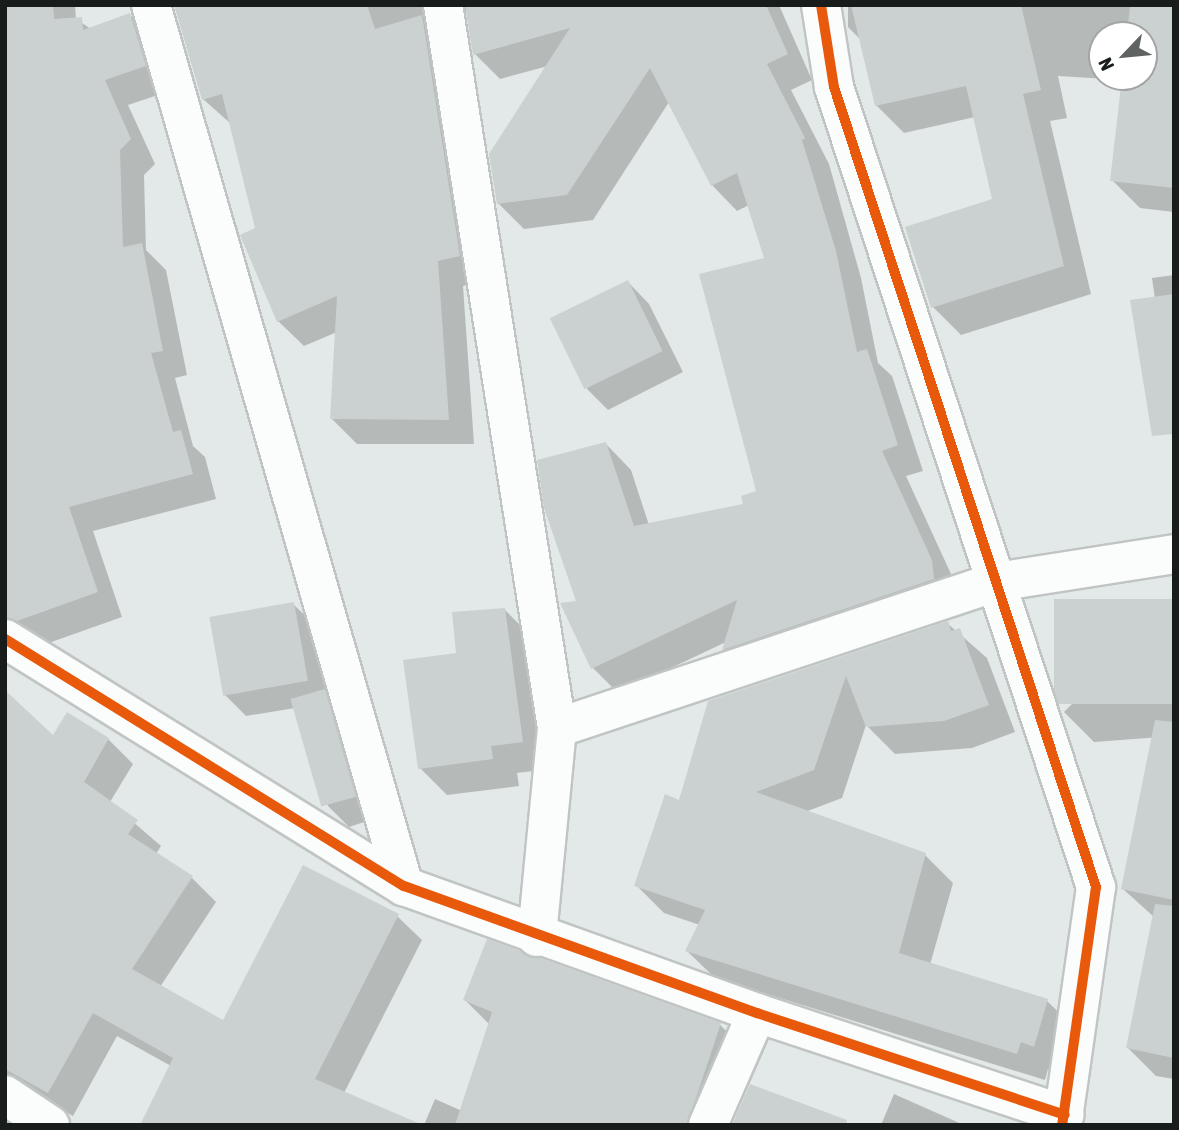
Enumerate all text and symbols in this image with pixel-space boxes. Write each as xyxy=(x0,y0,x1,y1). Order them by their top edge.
north arrow xyxy=(1088,21,1158,91)
text: N xyxy=(1094,54,1118,74)

